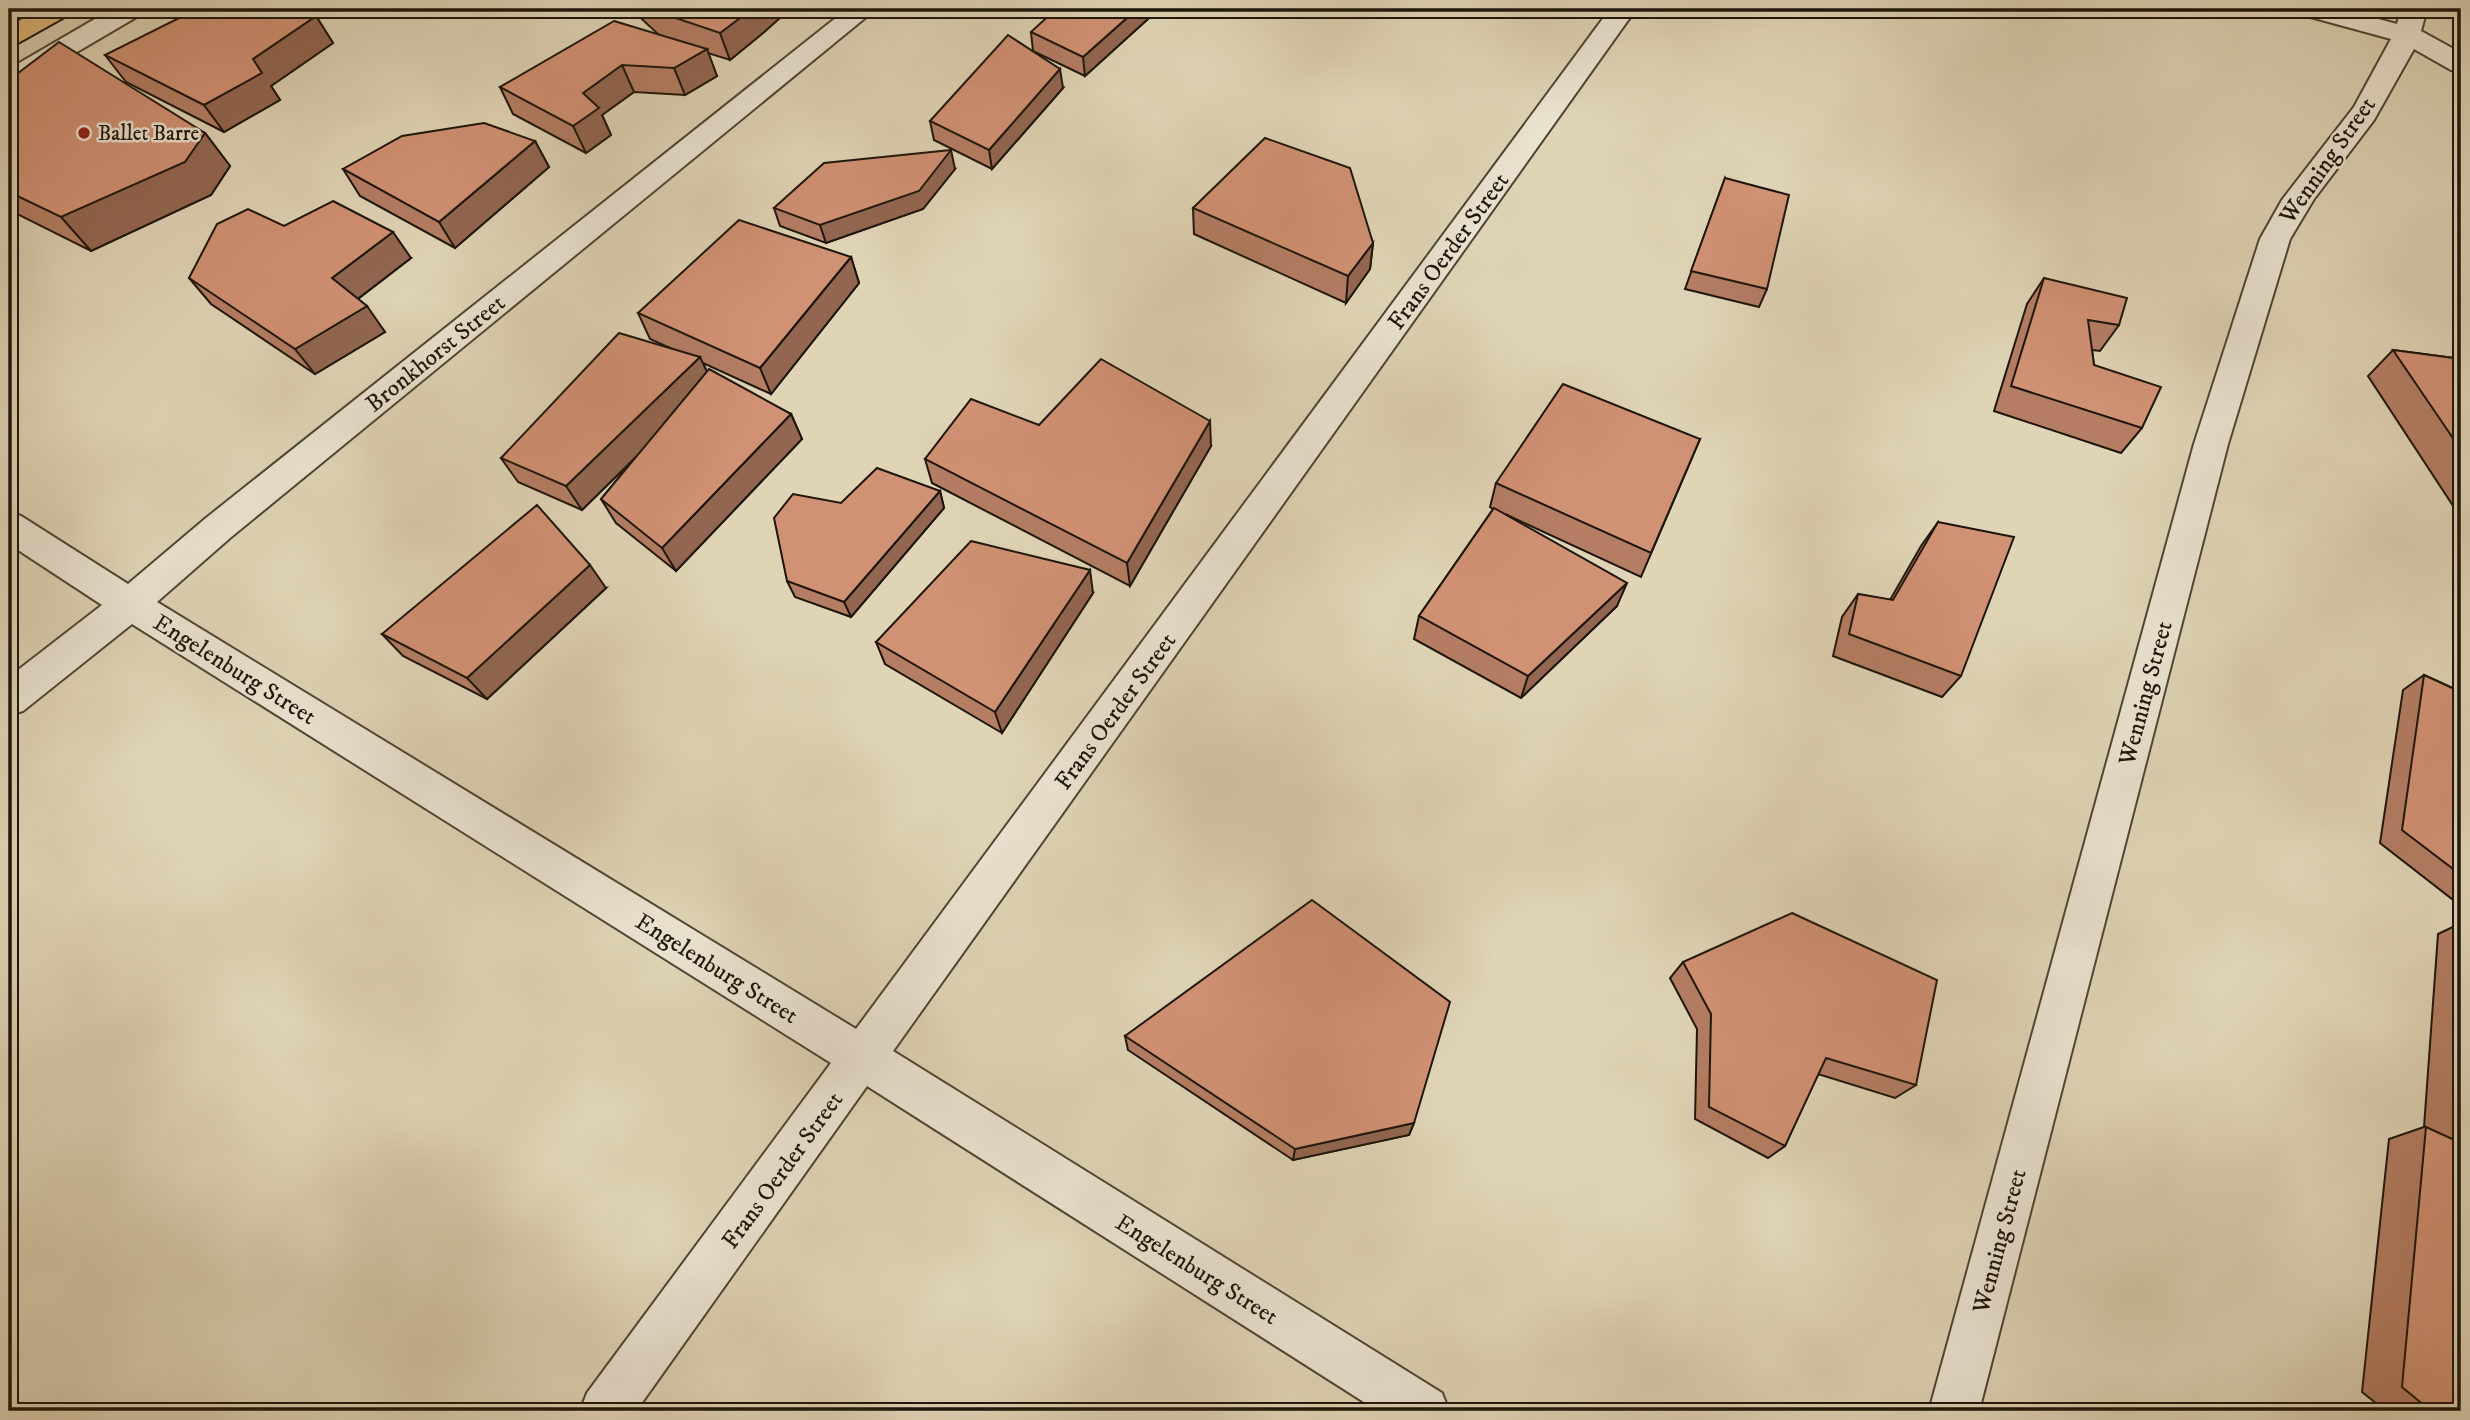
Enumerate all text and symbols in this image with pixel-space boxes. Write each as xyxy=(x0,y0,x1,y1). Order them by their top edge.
street label: Wenning Street xyxy=(2272,91,2383,231)
place label: Ballet Barre xyxy=(98,121,200,147)
marker: Ballet Barre xyxy=(76,125,92,141)
street label: Frans Oerder Street xyxy=(1382,167,1516,336)
street label: Bronkhorst Street xyxy=(360,288,512,419)
street label: Engelenburg Street xyxy=(148,608,322,732)
street label: Wenning Street xyxy=(2112,618,2180,770)
street label: Frans Oerder Street xyxy=(1049,627,1183,796)
street label: Engelenburg Street xyxy=(630,907,804,1031)
street label: Frans Oerder Street xyxy=(716,1086,850,1255)
street label: Wenning Street xyxy=(1966,1166,2034,1318)
street label: Engelenburg Street xyxy=(1110,1208,1284,1332)

